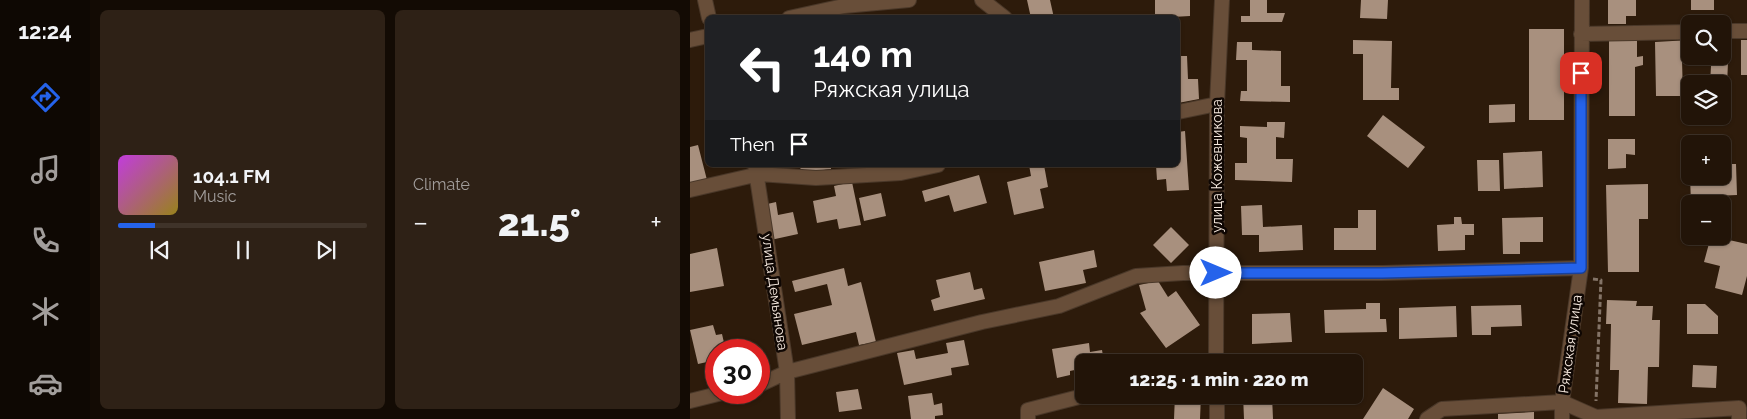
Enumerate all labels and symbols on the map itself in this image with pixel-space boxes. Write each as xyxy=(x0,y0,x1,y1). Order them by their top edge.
pin xyxy=(1560,52,1602,94)
street label: улица Кожевникова xyxy=(1209,99,1225,233)
street label: улица Демьянова xyxy=(759,233,791,351)
position arrow xyxy=(1189,246,1241,298)
street label: Ряжская улица xyxy=(1555,294,1585,394)
speed limit sign: 30 xyxy=(705,339,770,404)

